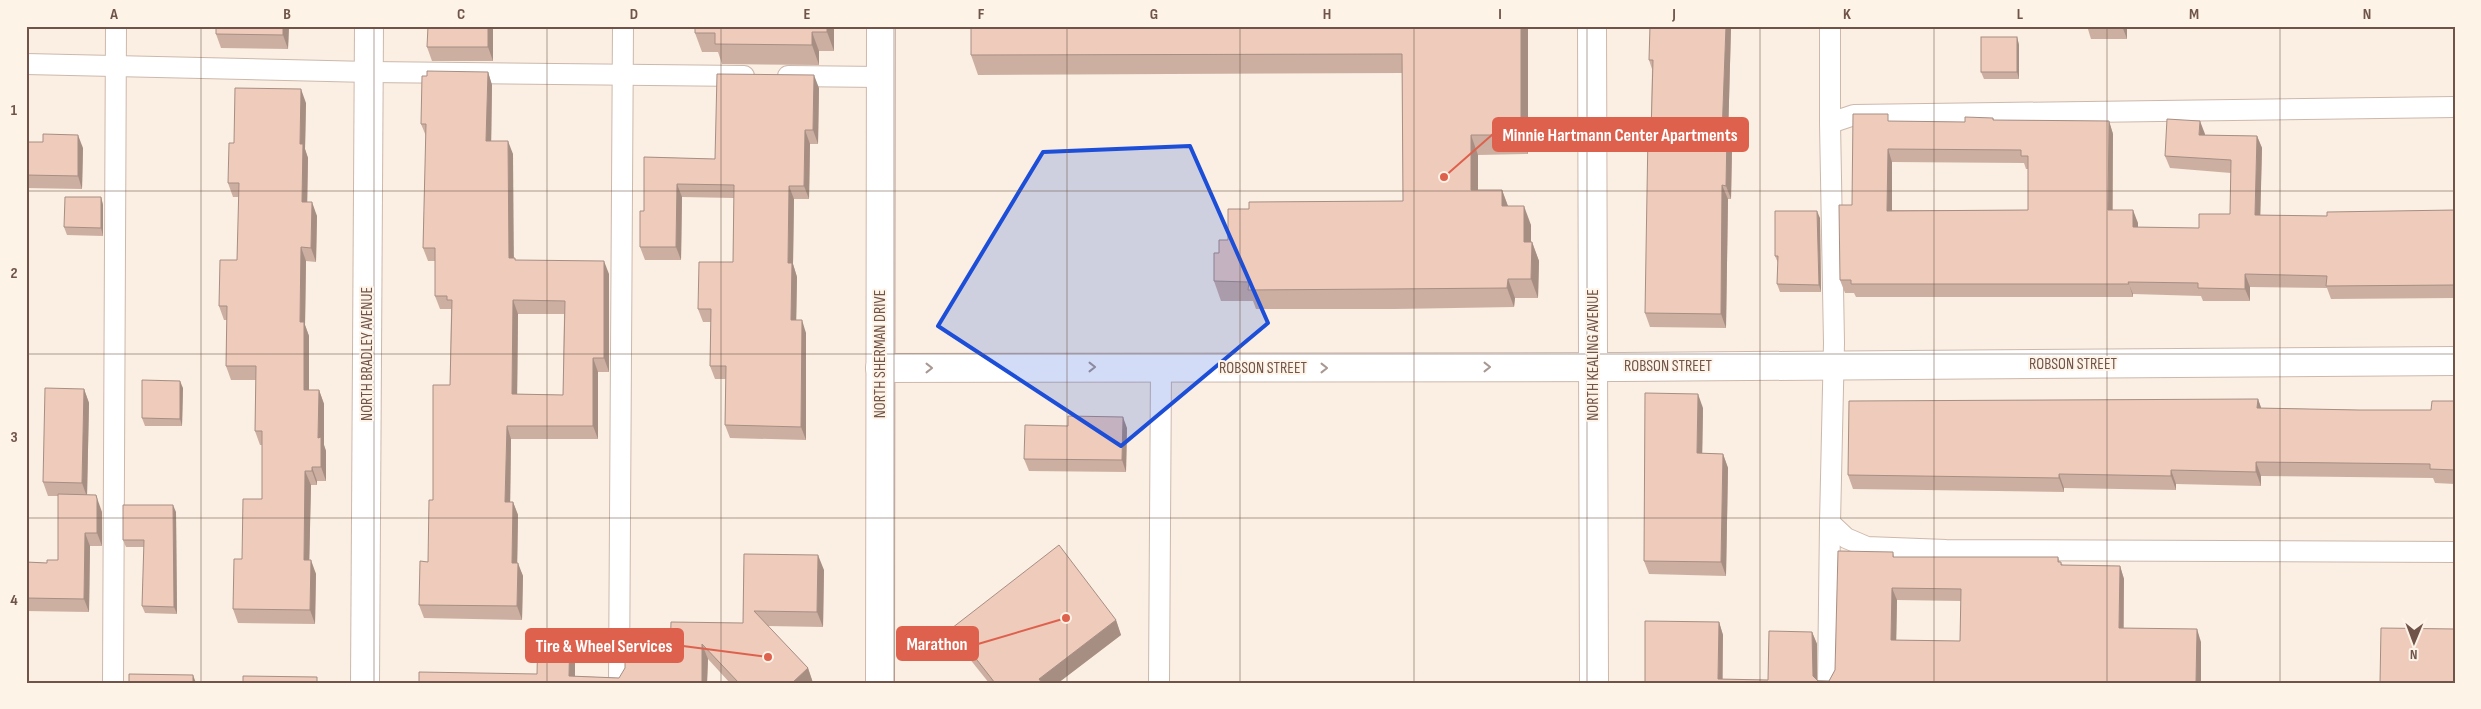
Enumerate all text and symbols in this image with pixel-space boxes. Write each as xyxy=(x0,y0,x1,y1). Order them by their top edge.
text: A xyxy=(109,5,118,24)
text: B xyxy=(283,5,291,24)
text: C xyxy=(457,5,465,24)
text: D xyxy=(630,5,638,24)
text: E xyxy=(804,5,811,24)
text: F xyxy=(978,5,985,24)
text: G xyxy=(1150,5,1158,24)
text: H xyxy=(1323,5,1331,24)
text: I xyxy=(1498,5,1502,24)
text: J xyxy=(1671,5,1676,24)
text: K xyxy=(1843,5,1851,24)
text: L xyxy=(2017,5,2024,24)
text: M xyxy=(2189,5,2199,24)
text: N xyxy=(2363,5,2371,24)
text: 1 xyxy=(11,101,18,120)
callout: Minnie Hartmann Center Apartments xyxy=(1493,118,1748,151)
text: Minnie Hartmann Center Apartments xyxy=(1502,125,1738,146)
text: 2 xyxy=(10,264,18,283)
street label: NORTH BRADLEY AVENUE xyxy=(358,287,377,421)
street label: NORTH KEALING AVENUE xyxy=(1584,289,1603,421)
street label: NORTH SHERMAN DRIVE xyxy=(871,290,890,418)
street label: ROBSON STREET xyxy=(2029,355,2117,374)
street label: ROBSON STREET xyxy=(1624,357,1712,376)
street label: ROBSON STREET xyxy=(1219,359,1307,378)
one-way arrow xyxy=(1088,362,1096,372)
one-way arrow xyxy=(1483,362,1491,372)
one-way arrow xyxy=(926,363,933,373)
one-way arrow xyxy=(1320,363,1328,373)
text: 3 xyxy=(10,428,18,447)
text: 4 xyxy=(10,591,18,610)
north arrow xyxy=(2388,616,2438,666)
callout: Marathon xyxy=(897,627,978,660)
callout: Tire & Wheel Services xyxy=(526,629,683,662)
text: Marathon xyxy=(906,634,968,655)
text: Tire & Wheel Services xyxy=(535,636,673,657)
text: N xyxy=(2410,646,2418,663)

